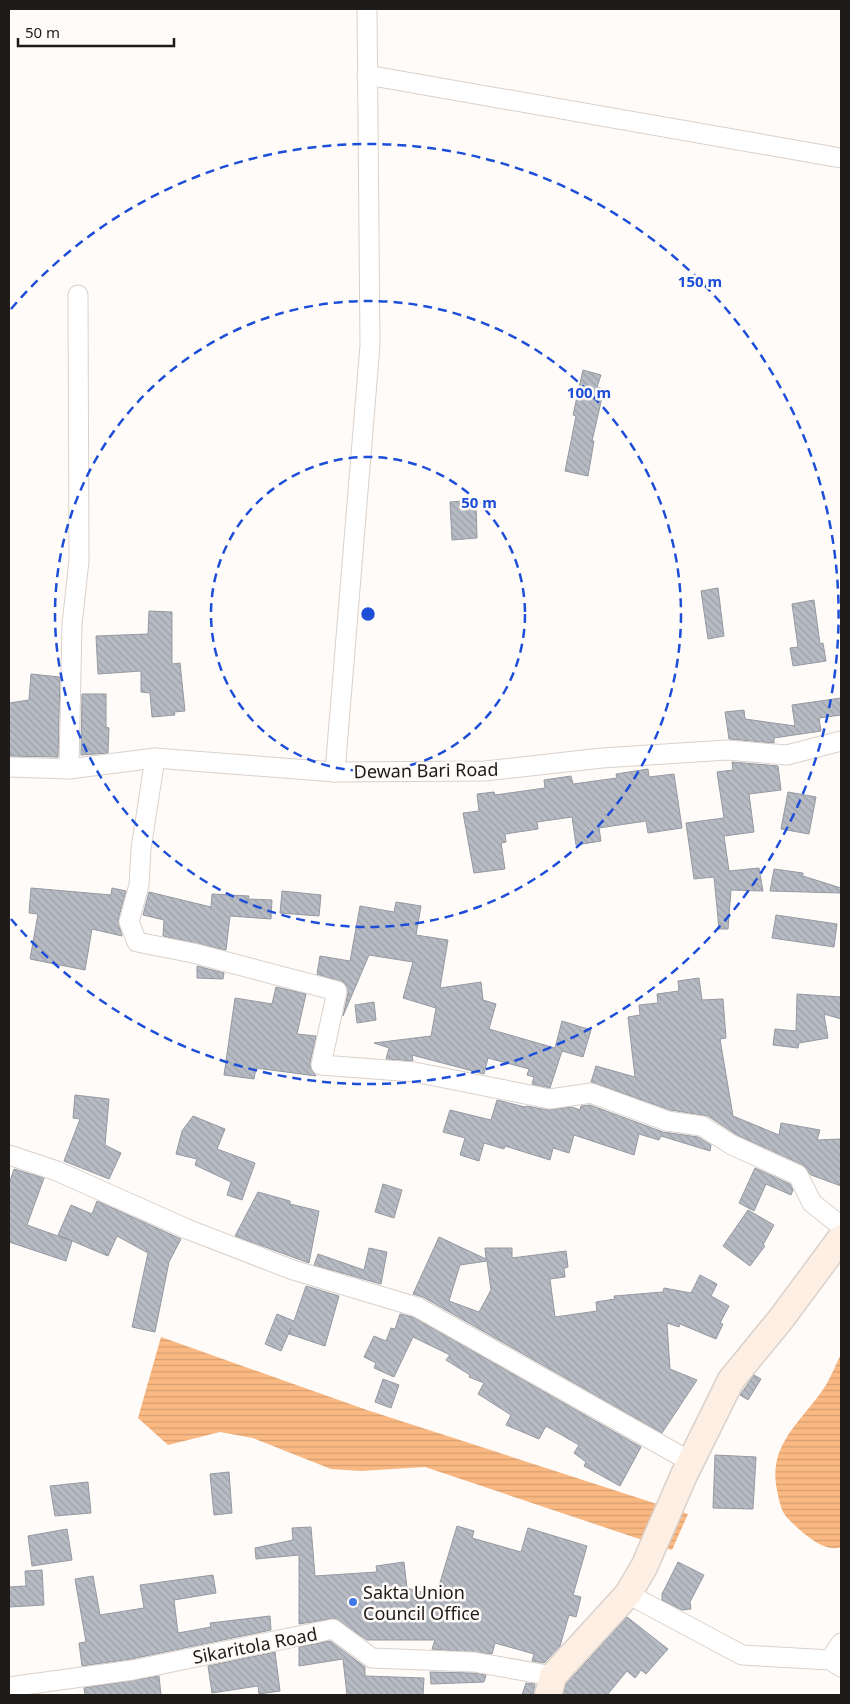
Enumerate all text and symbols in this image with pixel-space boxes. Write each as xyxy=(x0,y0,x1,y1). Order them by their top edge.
scale bar xyxy=(18,15,174,47)
text: 50 m xyxy=(25,22,60,42)
text: 150 m xyxy=(678,271,722,291)
text: 100 m xyxy=(567,382,611,402)
text: 50 m xyxy=(461,492,497,512)
centre of rings xyxy=(359,605,377,623)
street label: Dewan Bari Road xyxy=(353,757,499,783)
place label: Sakta Union Council Office xyxy=(363,1580,480,1625)
marker: Sakta Union Council Office xyxy=(347,1596,359,1608)
street label: Sikaritola Road xyxy=(191,1621,319,1669)

